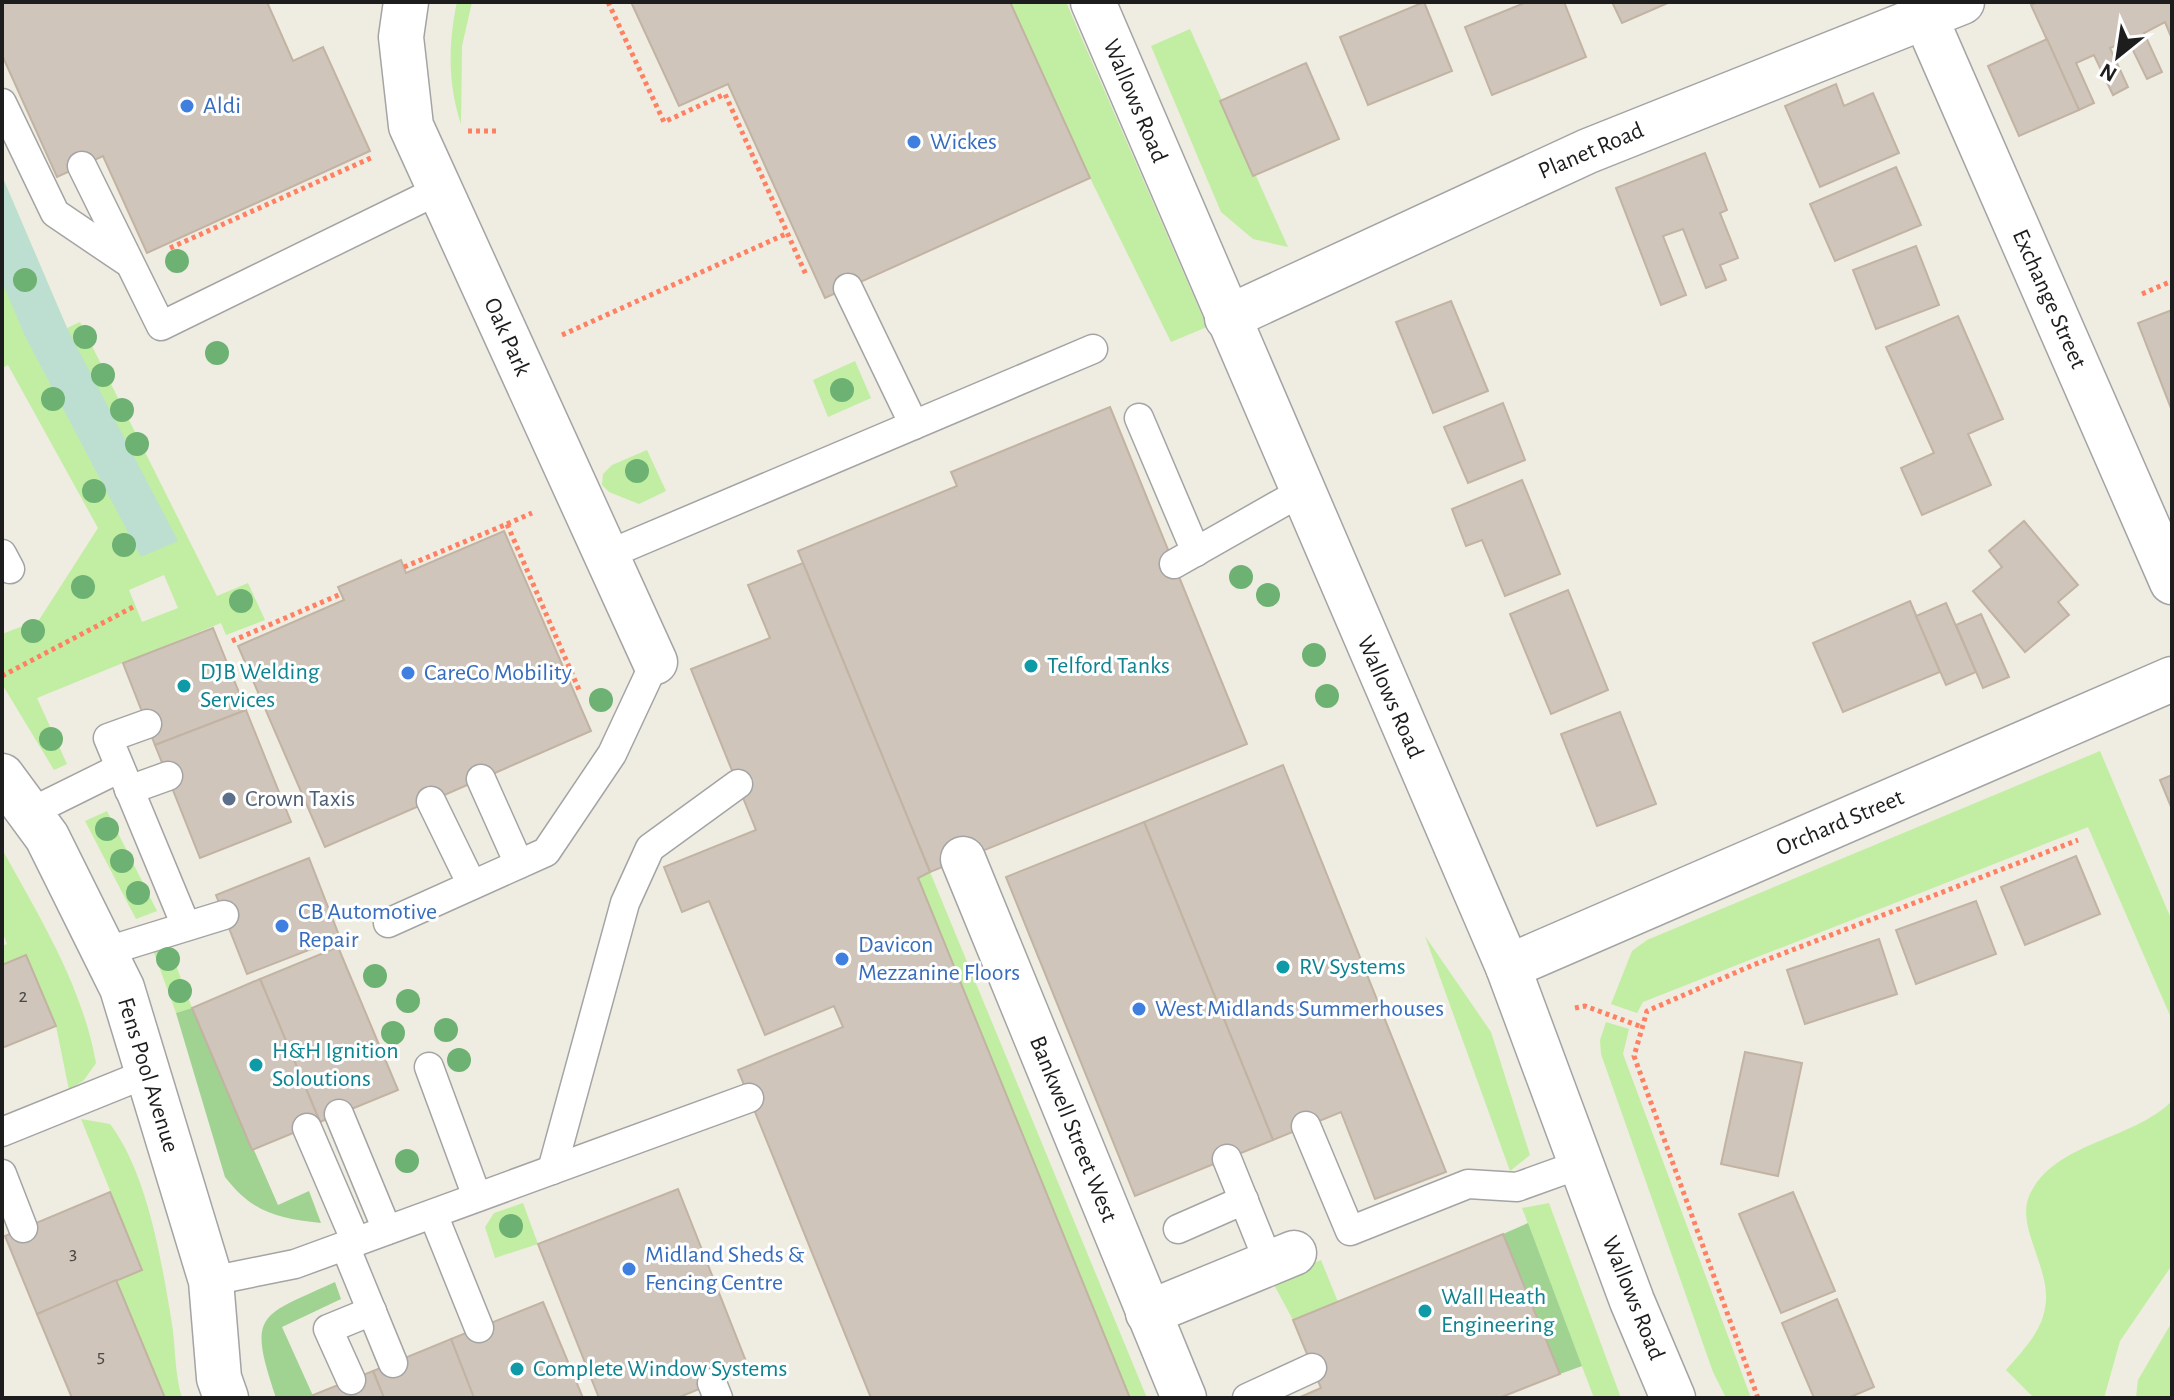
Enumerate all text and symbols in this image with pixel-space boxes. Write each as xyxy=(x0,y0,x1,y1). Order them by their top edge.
north arrow xyxy=(2078,16,2158,96)
street label: Wallows Road xyxy=(1098,36,1172,166)
text: N xyxy=(2096,59,2121,86)
place label: Aldi xyxy=(203,94,241,118)
marker: Aldi xyxy=(178,97,196,115)
street label: Planet Road xyxy=(1535,118,1647,184)
place label: Wickes xyxy=(930,130,997,154)
marker: Wickes xyxy=(905,133,923,151)
street label: Exchange Street xyxy=(2008,226,2091,373)
street label: Oak Park xyxy=(479,294,535,380)
street label: Wallows Road xyxy=(1352,632,1428,762)
place label: Telford Tanks xyxy=(1047,654,1170,678)
marker: Telford Tanks xyxy=(1022,657,1040,675)
place label: DJB Welding Services xyxy=(200,660,320,712)
place label: CareCo Mobility xyxy=(424,661,572,685)
marker: CareCo Mobility xyxy=(399,664,417,682)
marker: DJB Welding Services xyxy=(175,677,193,695)
street label: Orchard Street xyxy=(1773,785,1908,861)
place label: Crown Taxis xyxy=(245,787,355,811)
marker: Crown Taxis xyxy=(220,790,238,808)
place label: CB Automotive Repair xyxy=(298,900,437,952)
marker: CB Automotive Repair xyxy=(273,917,291,935)
place label: Davicon Mezzanine Floors xyxy=(858,933,1020,985)
marker: Davicon Mezzanine Floors xyxy=(833,950,851,968)
place label: RV Systems xyxy=(1299,955,1406,979)
marker: RV Systems xyxy=(1274,958,1292,976)
house number: 2 xyxy=(18,986,28,1006)
street label: Fens Pool Avenue xyxy=(113,995,183,1155)
place label: West Midlands Summerhouses xyxy=(1155,997,1444,1021)
marker: West Midlands Summerhouses xyxy=(1130,1000,1148,1018)
street label: Bankwell Street West xyxy=(1025,1033,1121,1226)
place label: H&H Ignition Soloutions xyxy=(272,1039,399,1091)
marker: H&H Ignition Soloutions xyxy=(247,1056,265,1074)
street label: Wallows Road xyxy=(1597,1233,1669,1363)
house number: 3 xyxy=(69,1243,77,1263)
place label: Midland Sheds & Fencing Centre xyxy=(645,1243,805,1295)
marker: Midland Sheds & Fencing Centre xyxy=(620,1260,638,1278)
place label: Wall Heath Engineering xyxy=(1441,1285,1555,1337)
marker: Wall Heath Engineering xyxy=(1416,1302,1434,1320)
house number: 5 xyxy=(97,1346,105,1366)
place label: Complete Window Systems xyxy=(533,1357,787,1381)
marker: Complete Window Systems xyxy=(508,1360,526,1378)

